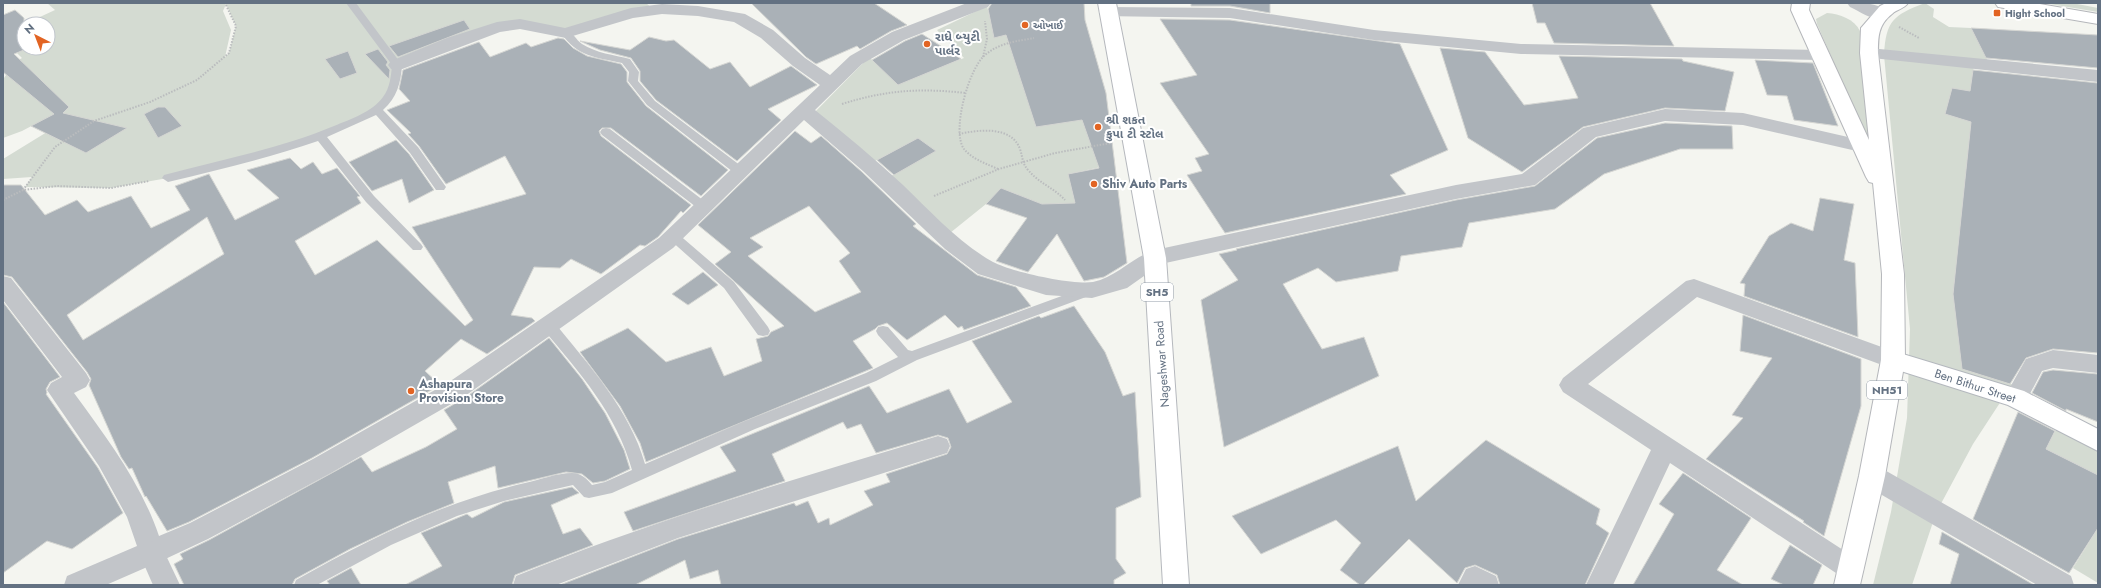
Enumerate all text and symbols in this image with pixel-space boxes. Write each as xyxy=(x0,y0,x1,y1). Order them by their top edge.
place label: Hight School xyxy=(2005,6,2065,21)
marker: Hight School xyxy=(1992,8,2002,18)
north arrow xyxy=(16,16,56,56)
place label: ઓખાઈ xyxy=(1033,18,1064,33)
text: N xyxy=(21,20,38,37)
marker: ઓખાઈ xyxy=(1020,20,1030,30)
place label: રાધે બ્યુટી પાર્લર xyxy=(935,28,980,60)
marker: રાધે બ્યુટી પાર્લર xyxy=(922,39,932,49)
place label: શ્રી શકત કુપા ટી સ્ટોલ xyxy=(1106,111,1164,143)
marker: શ્રી શકત કુપા ટી સ્ટોલ xyxy=(1093,122,1103,132)
place label: Shiv Auto Parts xyxy=(1102,175,1188,193)
marker: Shiv Auto Parts xyxy=(1089,179,1099,189)
road number: SH5 xyxy=(1141,283,1173,301)
street label: Nageshwar Road xyxy=(1150,320,1174,408)
street label: Ben Bithur Street xyxy=(1932,364,2018,408)
place label: Ashapura Provision Store xyxy=(418,375,504,407)
road number: NH51 xyxy=(1867,381,1907,399)
marker: Ashapura Provision Store xyxy=(406,386,416,396)

